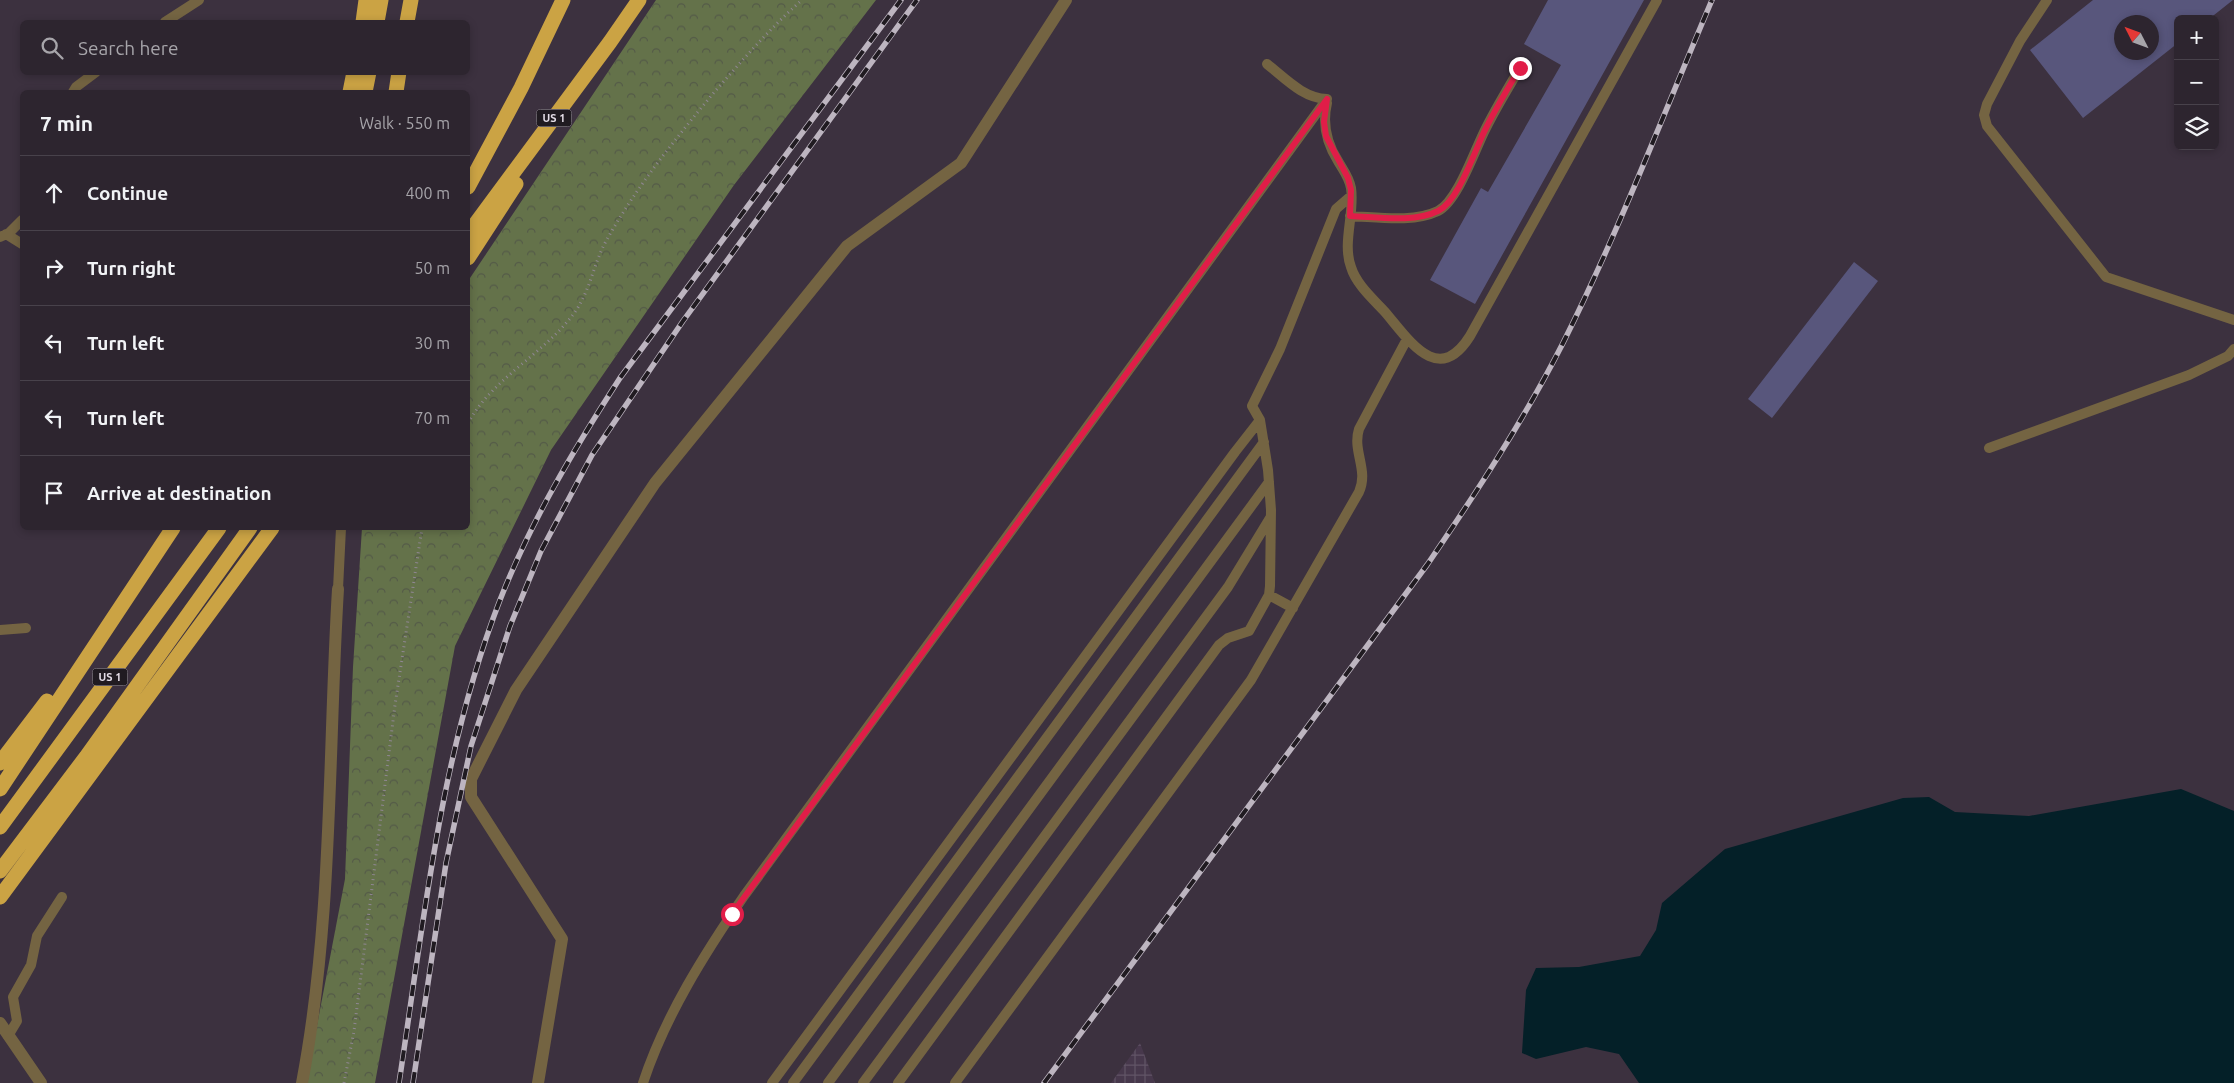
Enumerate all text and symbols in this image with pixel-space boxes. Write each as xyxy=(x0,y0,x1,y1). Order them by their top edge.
north arrow xyxy=(2114,15,2159,60)
map controls xyxy=(2174,15,2219,150)
button: + xyxy=(2174,15,2219,60)
search box xyxy=(20,20,470,75)
icon: search xyxy=(38,34,66,62)
text: Search here xyxy=(78,37,178,59)
route end xyxy=(1509,57,1532,80)
button: − xyxy=(2174,60,2219,105)
button: layers xyxy=(2174,105,2219,150)
road number: US 1 xyxy=(536,110,572,126)
text: 7 min xyxy=(40,111,93,135)
text: Walk · 550 m xyxy=(359,114,450,132)
icon: ahead xyxy=(40,179,68,207)
text: Continue xyxy=(87,182,168,204)
text: 400 m xyxy=(405,184,450,202)
icon: right xyxy=(40,254,68,282)
text: Turn right xyxy=(87,257,175,279)
text: 50 m xyxy=(414,259,450,277)
icon: left xyxy=(40,329,68,357)
text: Turn left xyxy=(87,332,165,354)
text: 30 m xyxy=(414,334,450,352)
icon: left xyxy=(40,404,68,432)
text: Turn left xyxy=(87,407,165,429)
text: 70 m xyxy=(414,409,450,427)
icon: arrive xyxy=(40,479,68,507)
text: Arrive at destination xyxy=(87,482,272,504)
road number: US 1 xyxy=(92,669,128,686)
route start xyxy=(721,903,744,926)

